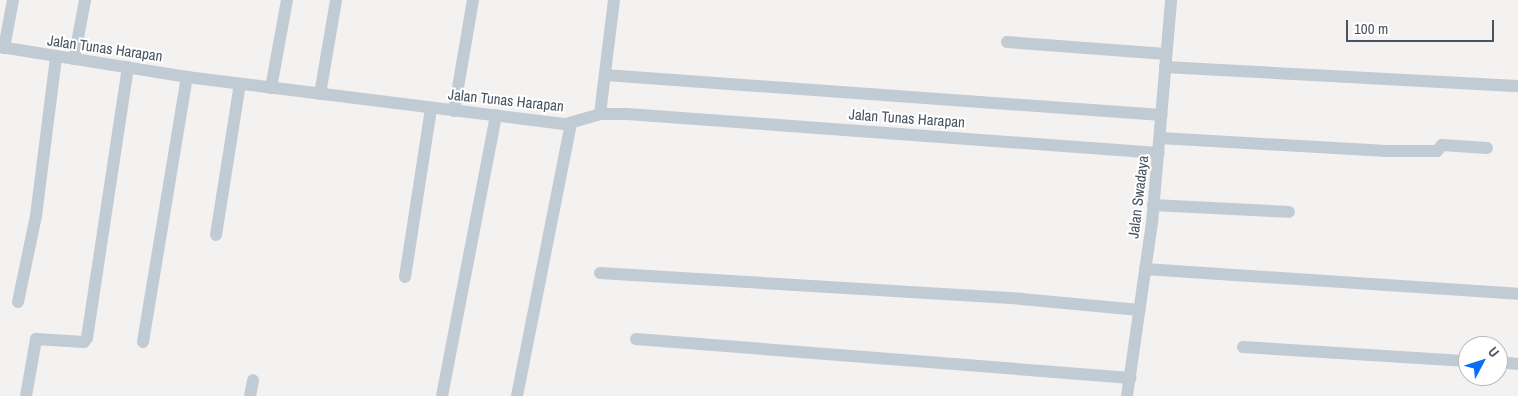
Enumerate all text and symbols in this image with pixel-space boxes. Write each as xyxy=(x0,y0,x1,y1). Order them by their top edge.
scale bar xyxy=(1348,10,1496,42)
text: 100 m xyxy=(1354,18,1388,39)
street label: Jalan Tunas Harapan xyxy=(46,31,164,65)
street label: Jalan Tunas Harapan xyxy=(447,85,565,115)
street label: Jalan Tunas Harapan xyxy=(848,105,966,131)
street label: Jalan Swadaya xyxy=(1124,155,1152,239)
north arrow xyxy=(1458,336,1508,386)
text: U xyxy=(1484,343,1503,361)

